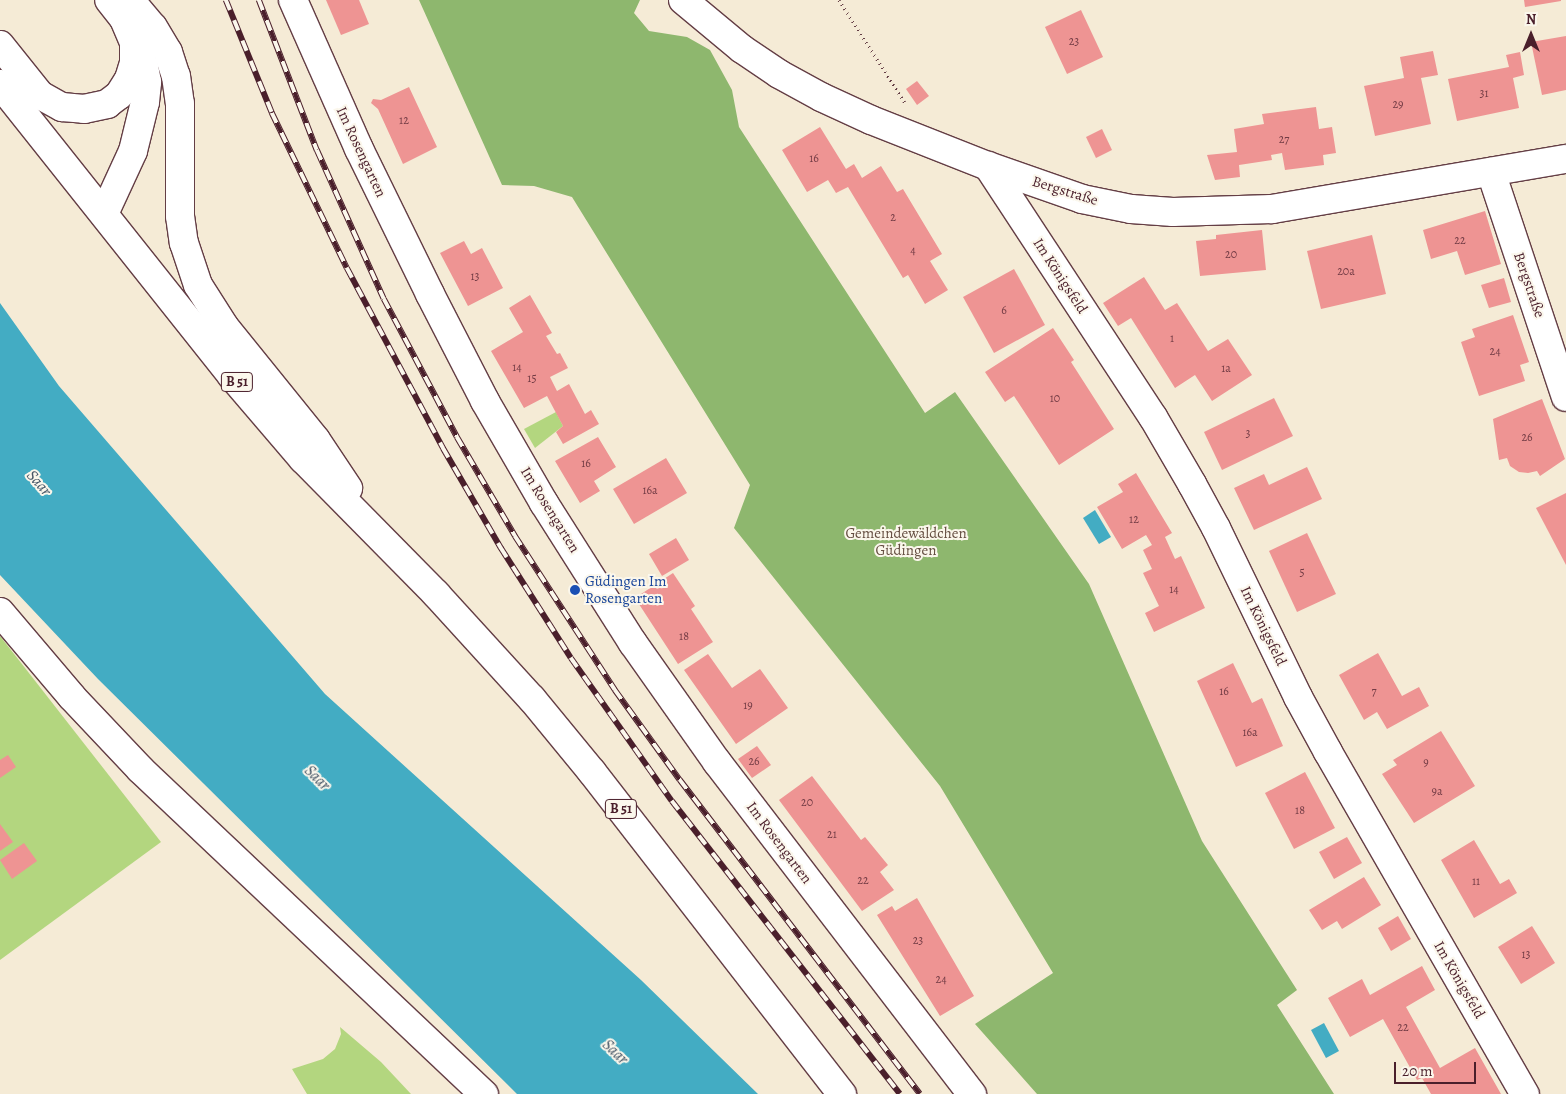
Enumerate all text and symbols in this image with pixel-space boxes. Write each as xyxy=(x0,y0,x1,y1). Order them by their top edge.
north arrow xyxy=(1506,10,1556,60)
text: N xyxy=(1526,10,1536,29)
house number: 23 xyxy=(1069,35,1079,49)
house number: 31 xyxy=(1479,87,1489,101)
house number: 29 xyxy=(1392,98,1404,112)
street label: Im Rosengarten xyxy=(332,104,390,200)
house number: 12 xyxy=(399,114,409,128)
house number: 27 xyxy=(1279,133,1289,147)
house number: 16 xyxy=(809,152,819,166)
street label: Bergstraße xyxy=(1030,172,1100,210)
house number: 2 xyxy=(890,211,896,225)
house number: 22 xyxy=(1454,234,1466,248)
street label: Im Königsfeld xyxy=(1029,235,1091,317)
house number: 4 xyxy=(910,244,916,258)
house number: 20 xyxy=(1225,248,1237,262)
street label: Bergstraße xyxy=(1509,250,1549,320)
house number: 20a xyxy=(1337,265,1355,279)
house number: 13 xyxy=(470,270,480,284)
house number: 6 xyxy=(1001,304,1007,318)
house number: 1 xyxy=(1170,332,1174,346)
house number: 24 xyxy=(1489,345,1501,359)
house number: 14 xyxy=(512,361,522,375)
house number: 1a xyxy=(1221,362,1231,376)
road number: B 51 xyxy=(221,371,253,394)
house number: 15 xyxy=(527,372,537,386)
house number: 10 xyxy=(1050,392,1060,406)
house number: 3 xyxy=(1246,427,1250,441)
house number: 26 xyxy=(1521,431,1533,445)
house number: 16 xyxy=(581,457,591,471)
street label: Im Rosengarten xyxy=(516,464,584,556)
water label: Saar xyxy=(22,466,56,500)
house number: 16a xyxy=(642,484,658,498)
house number: 12 xyxy=(1129,513,1139,527)
park label: Gemeindewäldchen Güdingen xyxy=(845,524,967,559)
house number: 5 xyxy=(1299,566,1305,580)
place label: Güdingen Im Rosengarten xyxy=(585,572,666,607)
house number: 14 xyxy=(1169,583,1179,597)
street label: Im Königsfeld xyxy=(1236,583,1290,669)
marker: Güdingen Im Rosengarten xyxy=(569,584,581,596)
house number: 18 xyxy=(679,630,689,644)
house number: 16 xyxy=(1219,685,1229,699)
house number: 7 xyxy=(1371,685,1377,699)
house number: 19 xyxy=(743,699,753,713)
house number: 16a xyxy=(1242,726,1258,740)
house number: 26 xyxy=(748,755,760,769)
house number: 9 xyxy=(1423,756,1429,770)
water label: Saar xyxy=(300,761,334,795)
house number: 9a xyxy=(1431,785,1443,799)
house number: 20 xyxy=(801,796,813,810)
road number: B 51 xyxy=(605,798,637,821)
street label: Im Rosengarten xyxy=(742,799,816,887)
house number: 18 xyxy=(1295,804,1305,818)
house number: 21 xyxy=(827,828,837,842)
house number: 22 xyxy=(857,874,869,888)
house number: 11 xyxy=(1472,875,1480,889)
house number: 23 xyxy=(913,934,923,948)
street label: Im Königsfeld xyxy=(1430,938,1488,1022)
house number: 13 xyxy=(1521,948,1531,962)
house number: 24 xyxy=(935,973,947,987)
house number: 22 xyxy=(1397,1021,1409,1035)
water label: Saar xyxy=(598,1035,632,1069)
scale bar xyxy=(1396,1052,1478,1084)
text: 20 m xyxy=(1402,1061,1433,1081)

